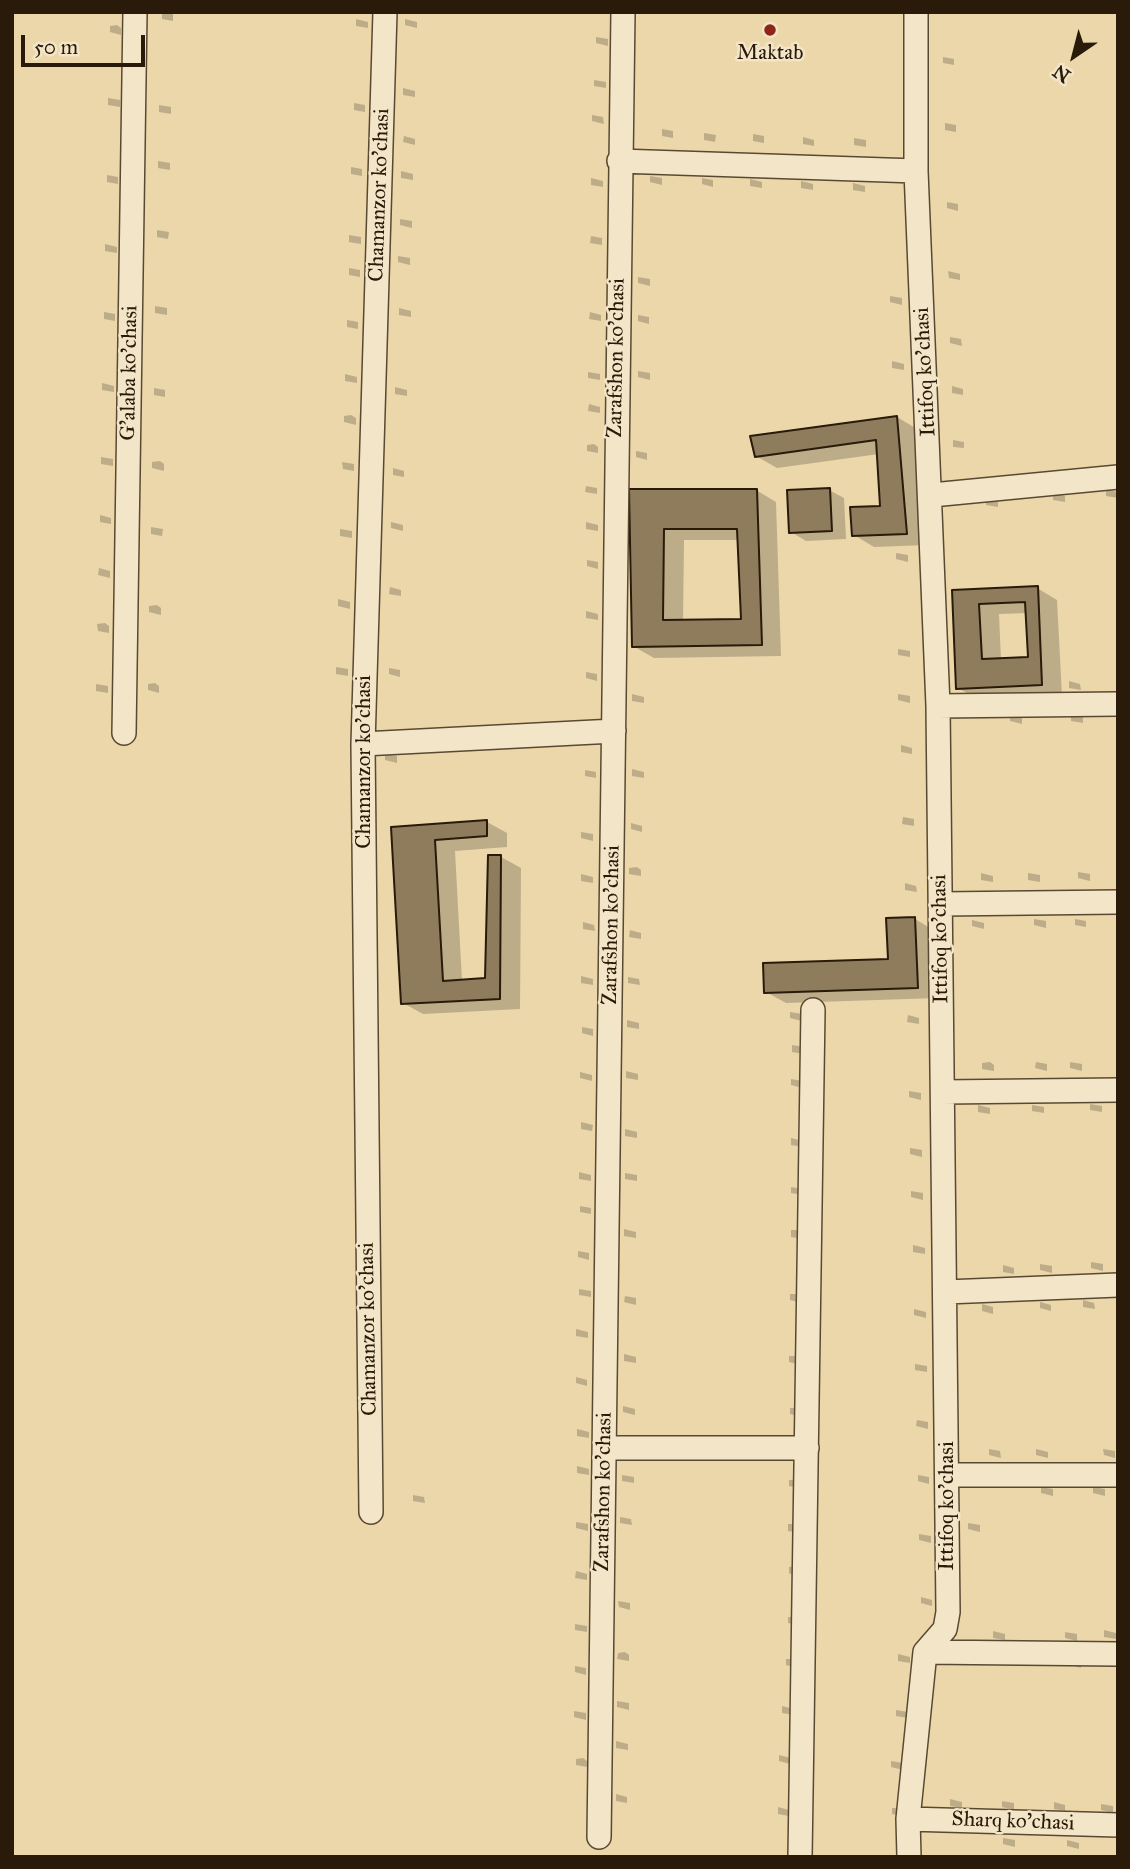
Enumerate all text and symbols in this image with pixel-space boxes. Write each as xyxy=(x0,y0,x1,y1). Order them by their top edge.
scale bar xyxy=(24,21,149,65)
north arrow xyxy=(1039,21,1109,91)
marker: Maktab xyxy=(762,22,778,38)
text: 50 m xyxy=(34,34,78,60)
place label: Maktab xyxy=(737,41,803,67)
text: N xyxy=(1048,60,1075,88)
street label: Chamanzor ko'chasi xyxy=(364,108,396,282)
street label: Zarafshon ko'chasi xyxy=(603,278,631,438)
street label: G'alaba ko'chasi xyxy=(116,305,144,441)
street label: Ittifoq ko'chasi xyxy=(910,307,942,437)
street label: Chamanzor ko'chasi xyxy=(352,675,378,849)
street label: Zarafshon ko'chasi xyxy=(598,845,626,1005)
street label: Ittifoq ko'chasi xyxy=(927,874,955,1004)
street label: Chamanzor ko'chasi xyxy=(355,1242,383,1416)
street label: Zarafshon ko'chasi xyxy=(590,1412,618,1572)
street label: Ittifoq ko'chasi xyxy=(935,1441,961,1571)
street label: Sharq ko'chasi xyxy=(951,1807,1075,1837)

